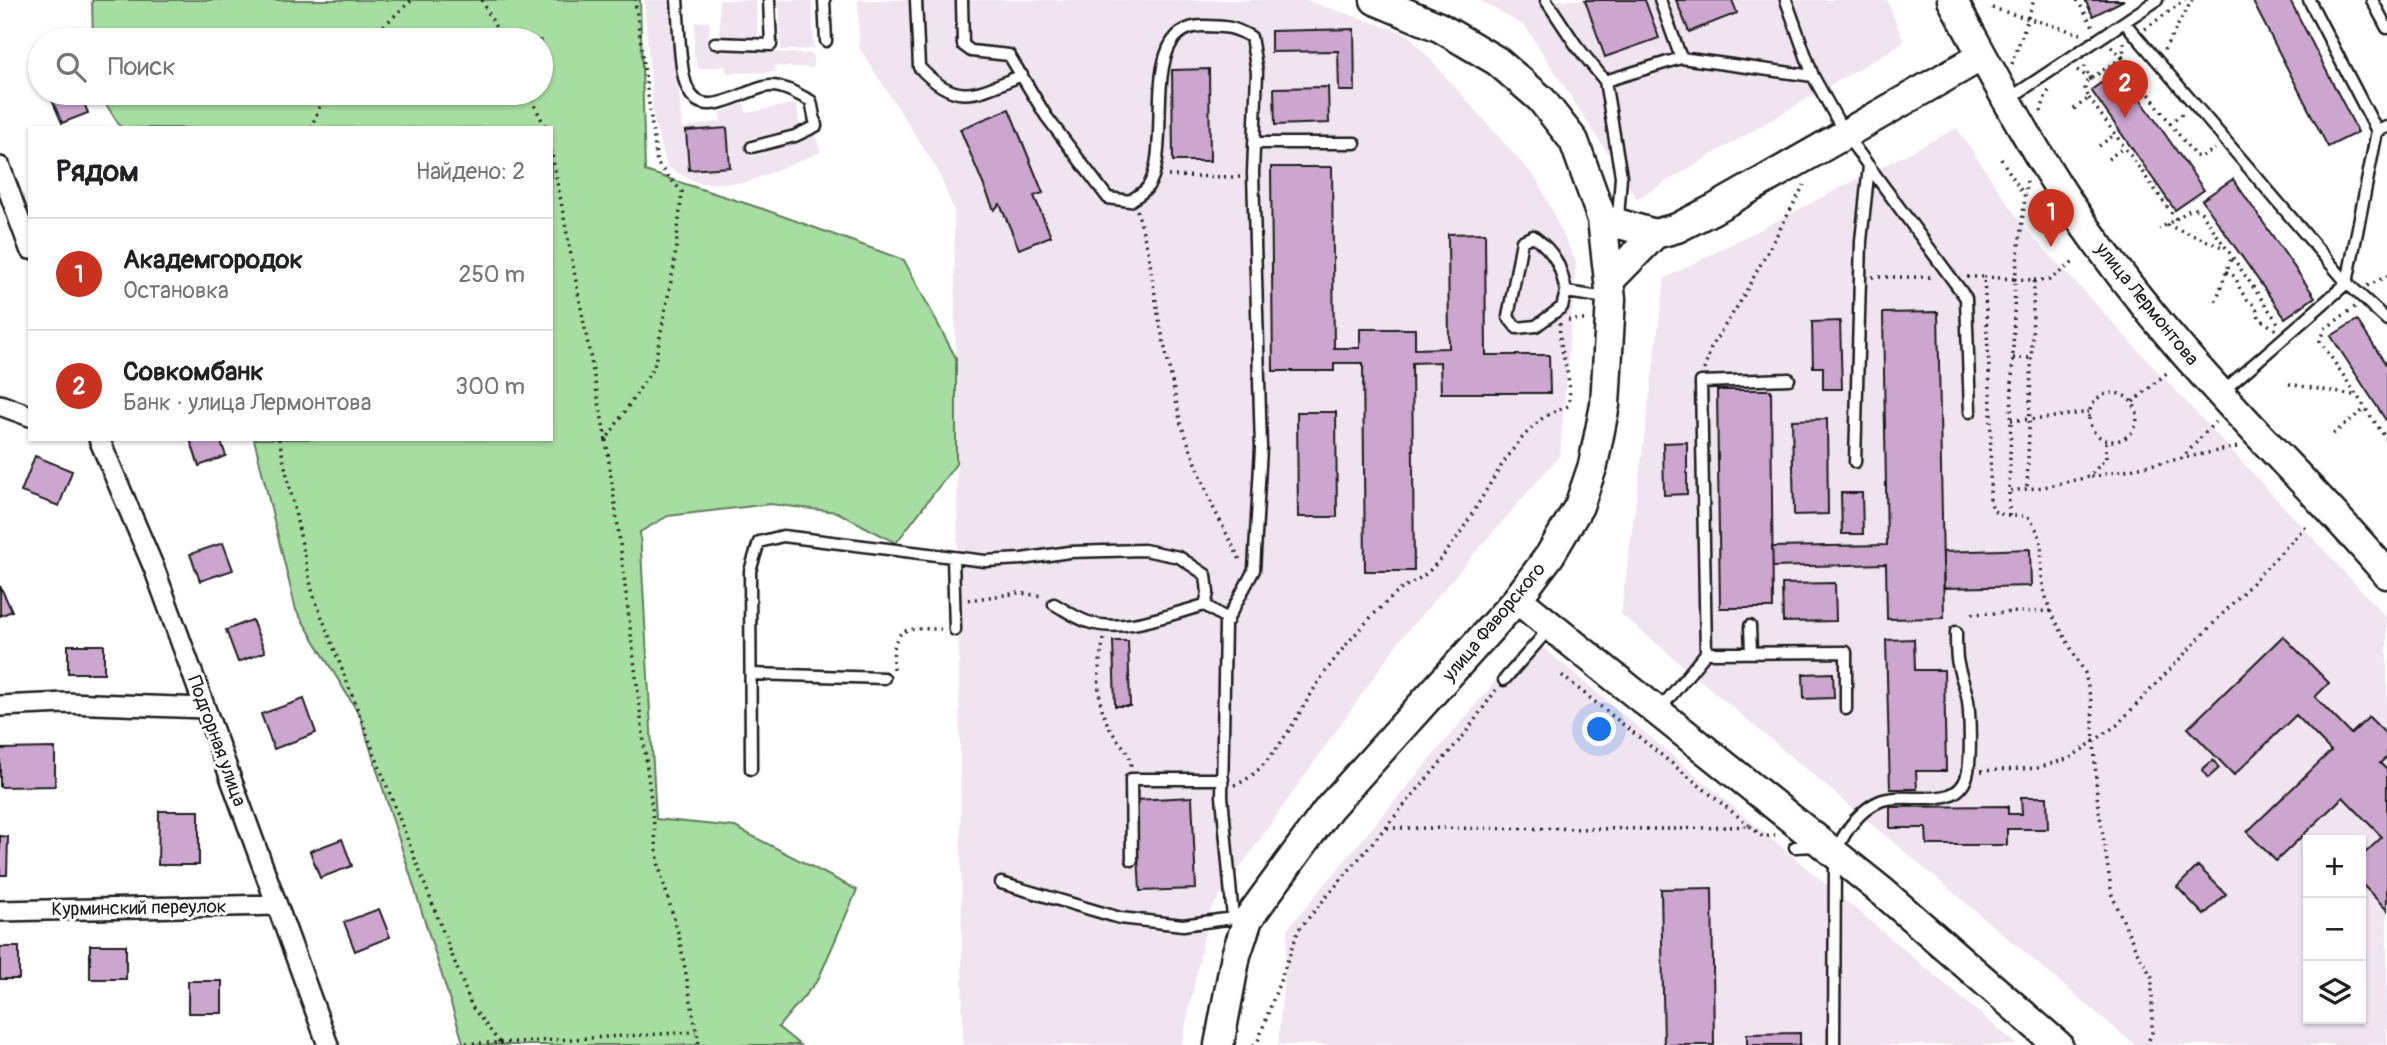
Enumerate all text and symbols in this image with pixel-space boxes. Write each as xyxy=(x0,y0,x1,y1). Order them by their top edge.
search box xyxy=(28,28,553,105)
icon: search xyxy=(52,48,90,86)
text: Поиск xyxy=(108,51,176,83)
pin: 2 xyxy=(2102,60,2148,118)
text: Рядом xyxy=(56,153,139,190)
text: Найдено: 2 xyxy=(416,157,525,186)
pin: 1 xyxy=(2028,189,2074,247)
street label: улица Лермонтова xyxy=(2089,237,2204,370)
text: Академгородок xyxy=(123,244,303,276)
text: 1 xyxy=(75,260,84,289)
text: 250 m xyxy=(459,260,525,289)
text: Остановка xyxy=(123,276,229,305)
text: Совкомбанк xyxy=(123,356,264,388)
text: 2 xyxy=(73,372,85,401)
text: 300 m xyxy=(455,372,525,401)
text: Банк · улица Лермонтова xyxy=(123,388,371,417)
street label: улица Фаворского xyxy=(1437,558,1551,687)
street label: Подгорная улица xyxy=(182,672,252,810)
your location xyxy=(1582,712,1616,746)
map controls xyxy=(2303,835,2366,1024)
button: + xyxy=(2303,835,2366,898)
street label: Курминский переулок xyxy=(51,894,227,922)
button: − xyxy=(2303,898,2366,961)
button: layers xyxy=(2303,961,2366,1024)

